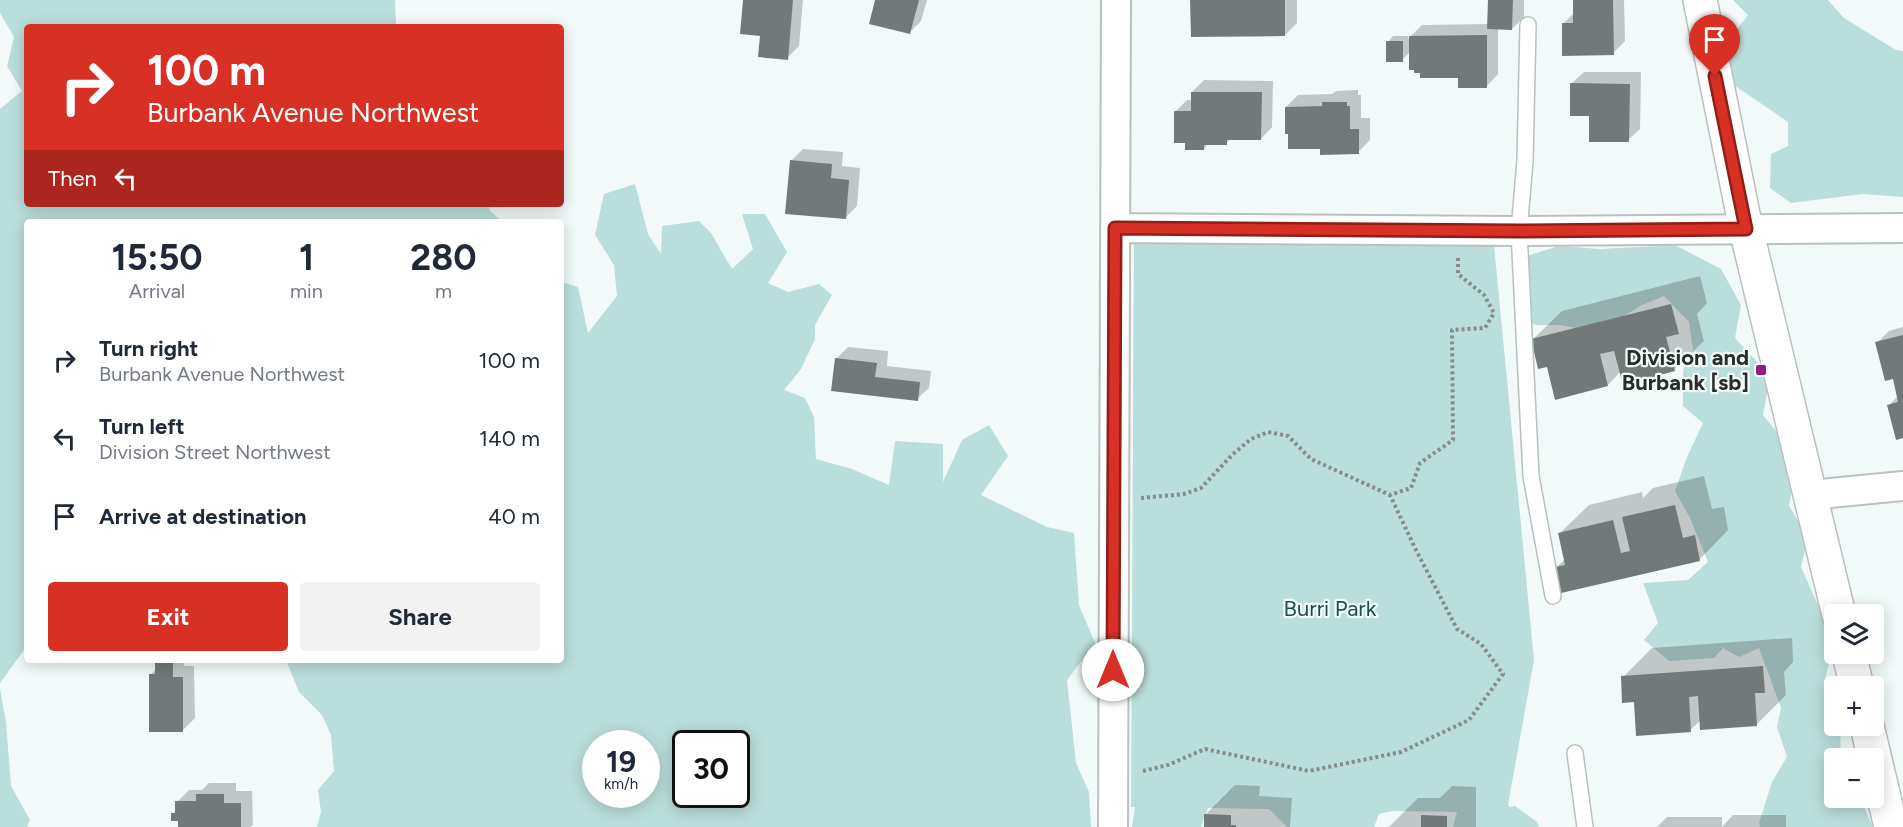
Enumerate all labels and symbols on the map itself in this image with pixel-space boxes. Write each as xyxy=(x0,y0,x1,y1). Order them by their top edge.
pin xyxy=(1689,14,1740,76)
place label: Division and Burbank [sb] xyxy=(1622,344,1749,396)
marker: Division and Burbank [sb] xyxy=(1754,363,1768,377)
park label: Burri Park xyxy=(1284,595,1377,622)
position arrow xyxy=(1081,638,1145,702)
speed limit sign: 30 xyxy=(672,730,750,808)

